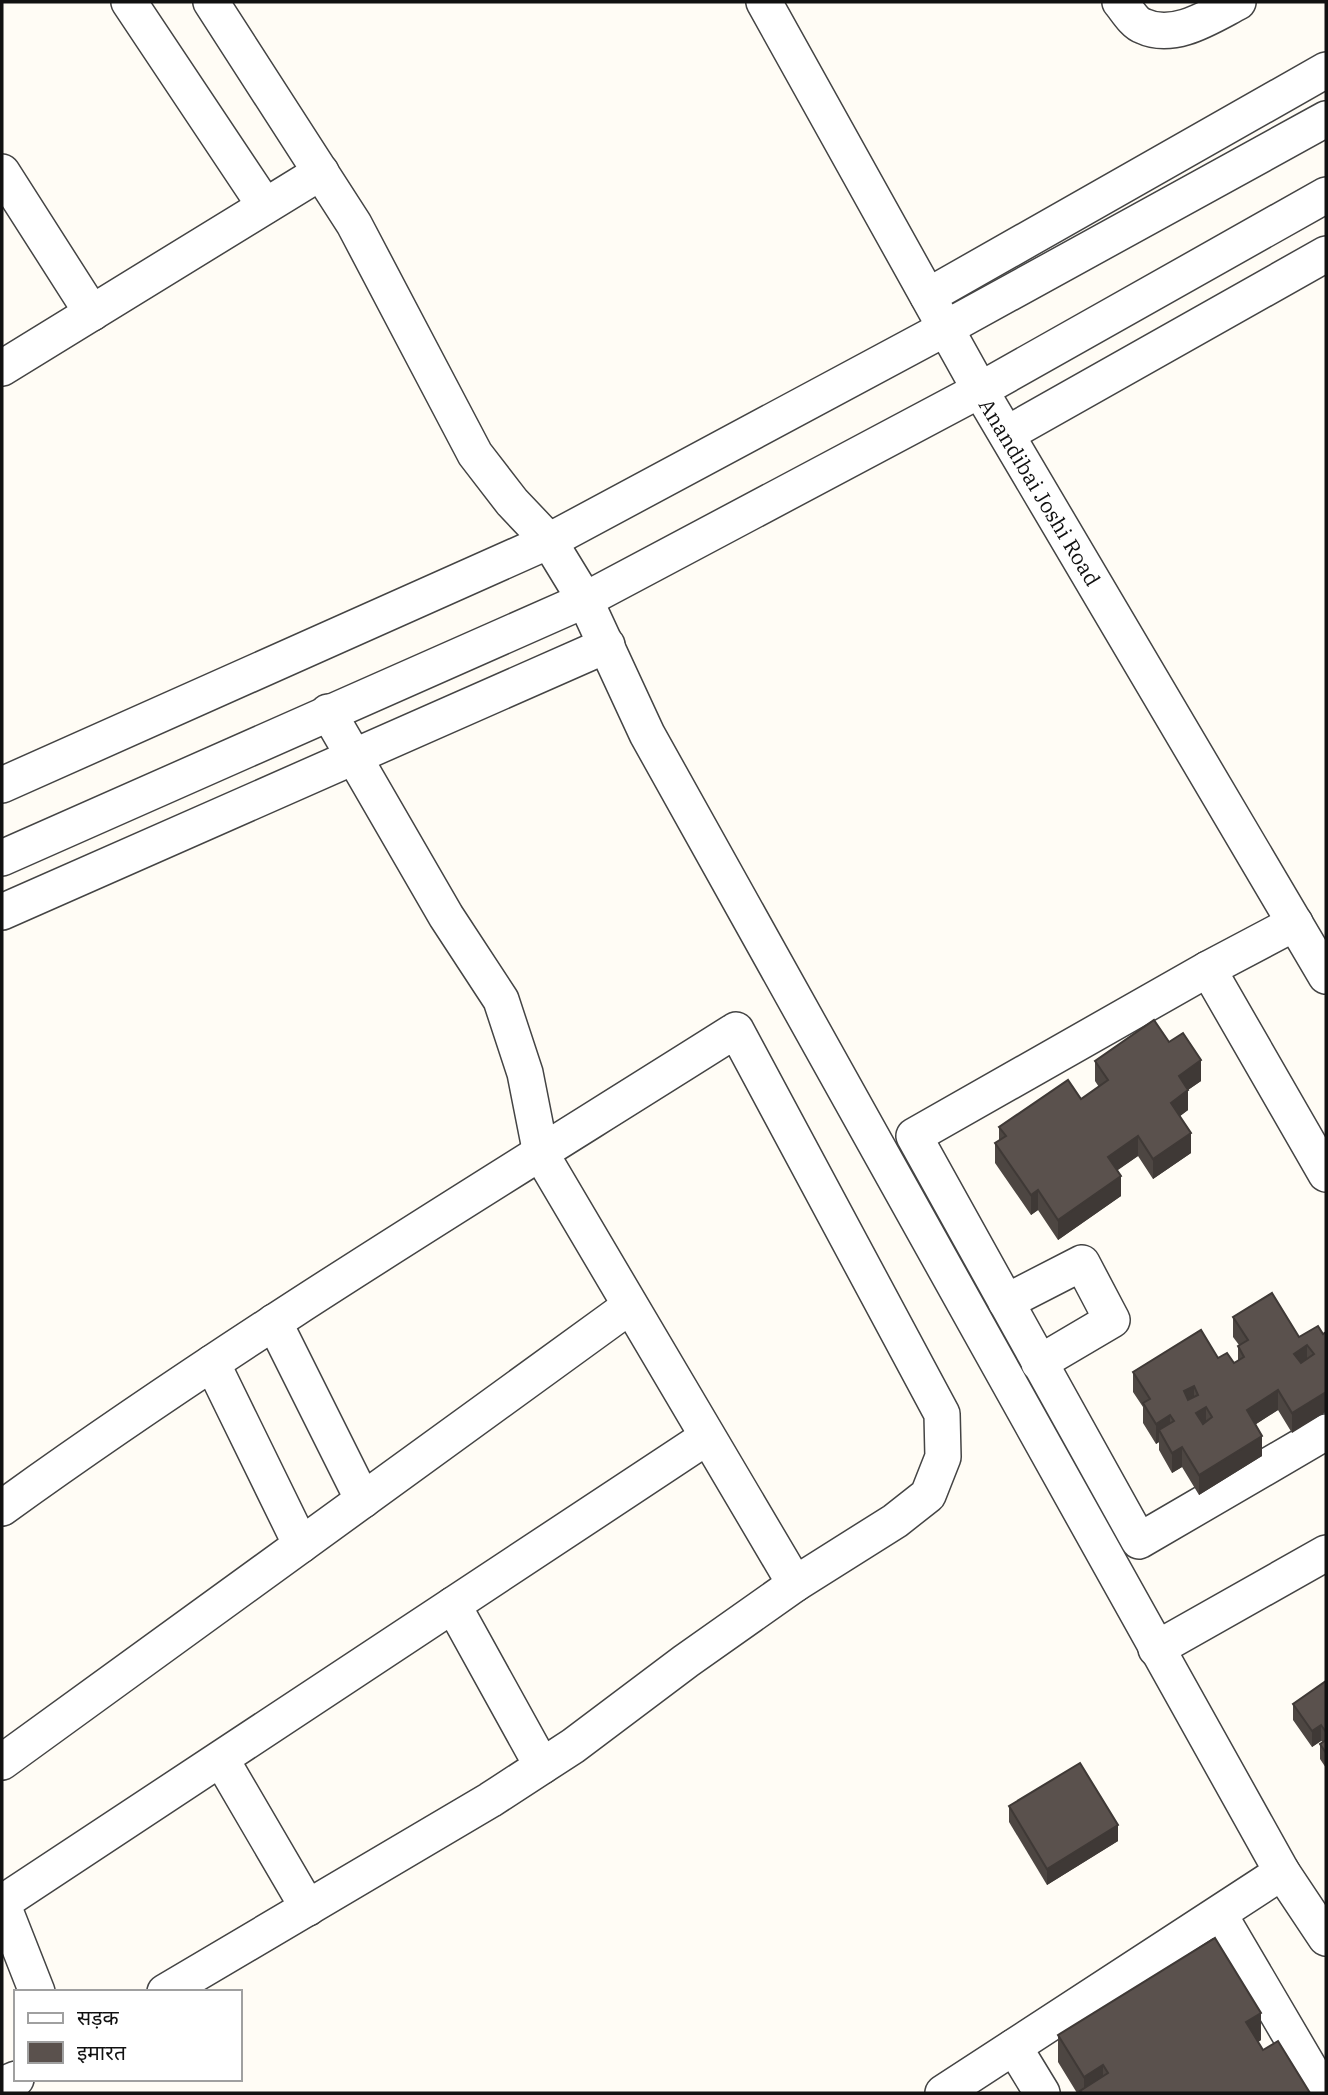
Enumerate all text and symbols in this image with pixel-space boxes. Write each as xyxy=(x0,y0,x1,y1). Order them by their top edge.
street label: Anandibai Joshi Road xyxy=(973,393,1107,591)
legend xyxy=(14,1990,242,2081)
text: सड़क xyxy=(77,2003,119,2031)
text: इमारत xyxy=(77,2038,127,2066)

